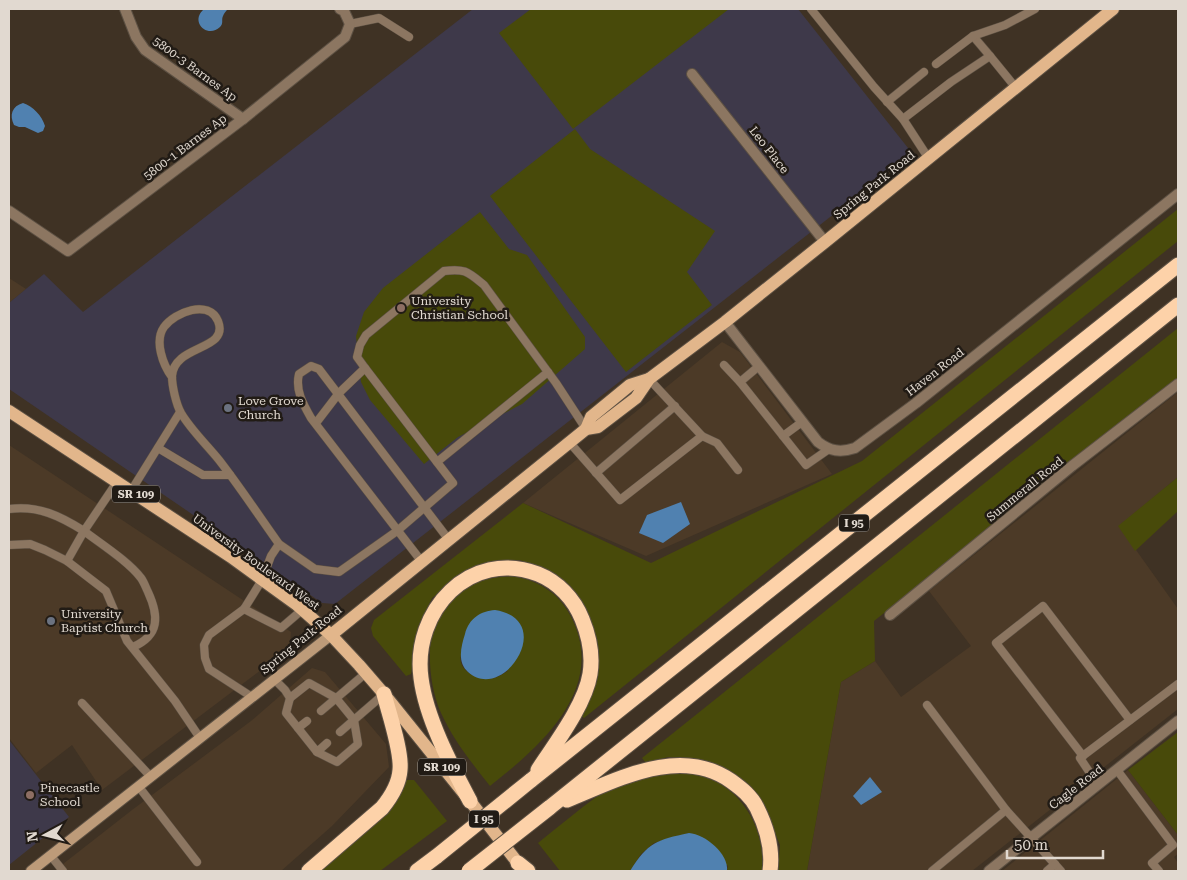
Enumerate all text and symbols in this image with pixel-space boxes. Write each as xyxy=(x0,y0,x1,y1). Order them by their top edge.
street label: 5800-3 Barnes Ap xyxy=(150,34,240,104)
street label: 5800-1 Barnes Ap xyxy=(141,111,229,183)
street label: Leo Place xyxy=(746,124,792,177)
street label: Spring Park Road xyxy=(830,148,918,222)
place label: University Christian School xyxy=(411,294,508,322)
marker: University Christian School xyxy=(395,302,407,314)
street label: Haven Road xyxy=(903,345,967,399)
place label: Love Grove Church xyxy=(238,394,304,422)
marker: Love Grove Church xyxy=(222,402,234,414)
street label: Summerall Road xyxy=(984,454,1066,524)
road number: SR 109 xyxy=(112,486,160,502)
street label: University Boulevard West xyxy=(190,511,323,613)
road number: I 95 xyxy=(839,514,869,532)
street label: Spring Park Road xyxy=(257,603,345,677)
place label: University Baptist Church xyxy=(61,607,148,635)
marker: University Baptist Church xyxy=(45,615,57,627)
road number: SR 109 xyxy=(418,759,466,776)
street label: Cagle Road xyxy=(1046,761,1106,812)
place label: Pinecastle School xyxy=(40,781,100,809)
marker: Pinecastle School xyxy=(24,789,36,801)
north arrow xyxy=(20,810,70,860)
road number: I 95 xyxy=(469,811,499,828)
scale bar xyxy=(1007,828,1103,860)
text: N xyxy=(23,830,41,843)
text: 50 m xyxy=(1014,836,1049,854)

